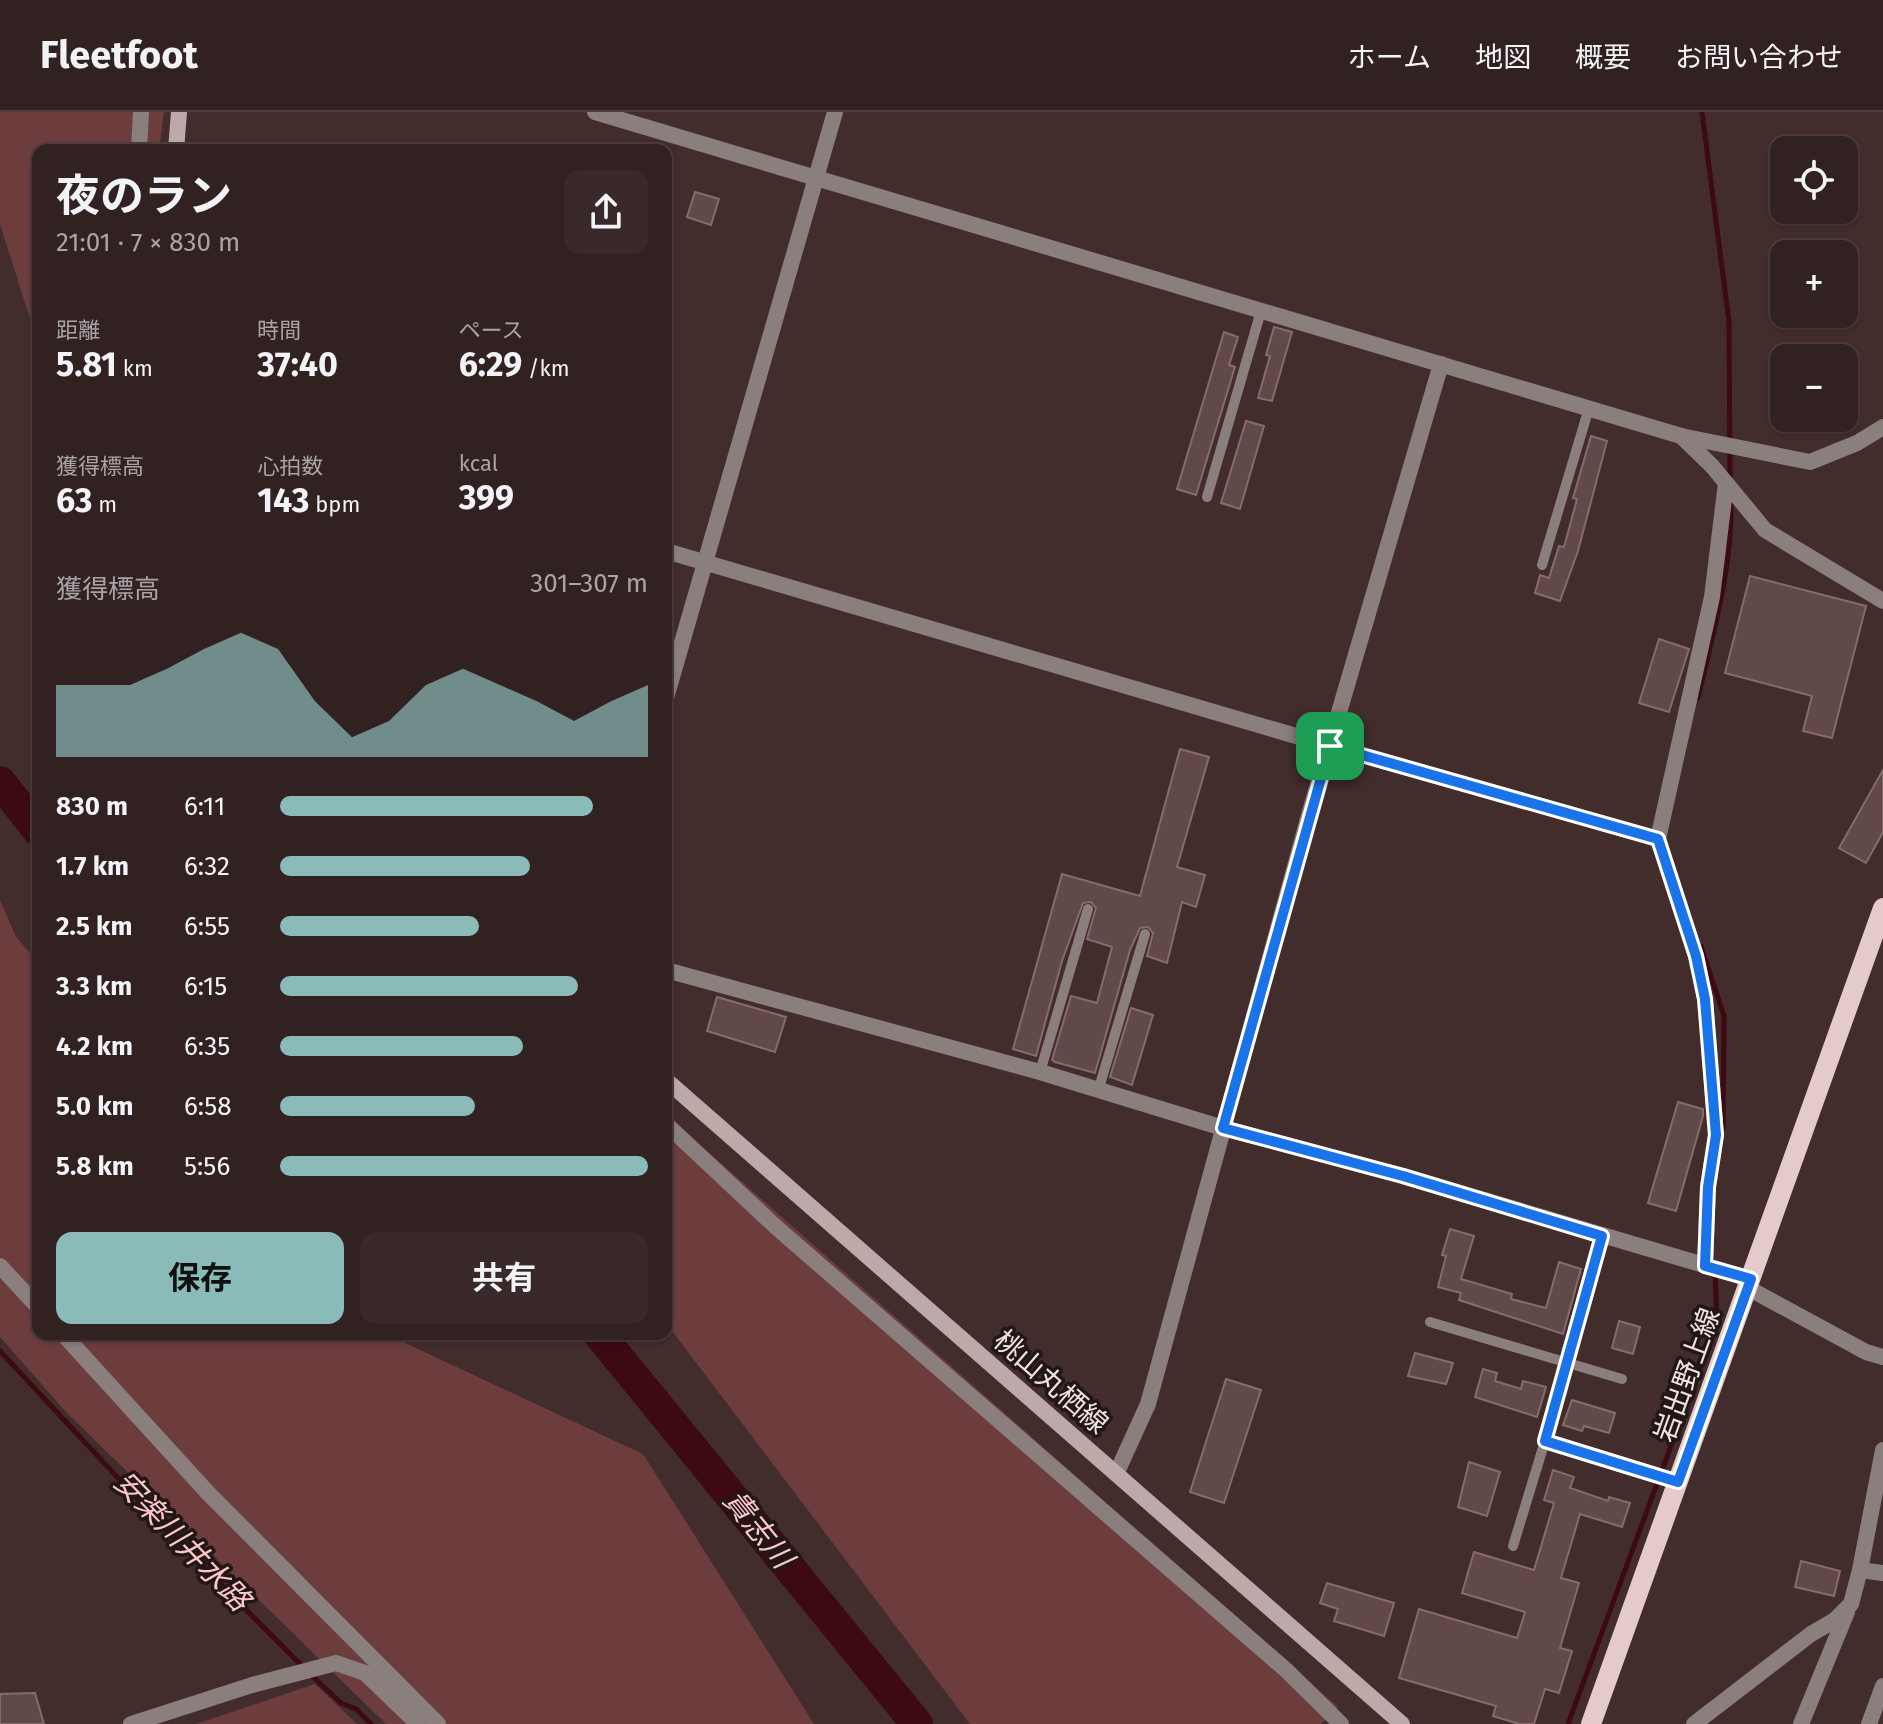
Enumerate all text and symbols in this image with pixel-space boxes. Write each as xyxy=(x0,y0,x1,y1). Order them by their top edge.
text: Fleetfoot xyxy=(40,32,198,78)
text: ホーム xyxy=(1348,41,1431,74)
text: 地図 xyxy=(1475,41,1531,74)
text: 概要 xyxy=(1575,41,1631,74)
text: お問い合わせ xyxy=(1675,41,1843,74)
map controls xyxy=(1770,136,1858,432)
button: locate xyxy=(1770,136,1858,224)
text: 夜のラン xyxy=(56,170,232,223)
button: share xyxy=(564,170,648,254)
text: 21:01 · 7 × 830 m xyxy=(56,227,240,258)
button: + xyxy=(1770,240,1858,328)
text: 距離 xyxy=(56,317,100,344)
text: 時間 xyxy=(257,317,301,344)
text: ペース xyxy=(459,317,524,344)
text: 5.81 xyxy=(56,344,117,385)
text: 37:40 xyxy=(257,344,338,385)
text: 6:29 xyxy=(459,344,522,385)
button: − xyxy=(1770,344,1858,432)
text: km xyxy=(117,355,153,382)
text: /km xyxy=(522,355,570,382)
text: kcal xyxy=(459,450,498,477)
text: 獲得標高 xyxy=(56,453,144,480)
text: 心拍数 xyxy=(257,453,323,480)
text: 399 xyxy=(459,477,514,518)
text: 63 xyxy=(56,480,93,521)
text: 143 xyxy=(257,480,309,521)
text: m xyxy=(93,491,117,518)
text: bpm xyxy=(309,491,360,518)
text: 301–307 m xyxy=(530,568,648,599)
text: 獲得標高 xyxy=(56,574,160,605)
pin xyxy=(1296,712,1364,780)
icon: arrive xyxy=(1308,724,1352,768)
text: 830 m xyxy=(56,791,128,822)
text: 6:11 xyxy=(184,791,225,822)
text: 1.7 km xyxy=(56,851,129,882)
text: 6:32 xyxy=(184,851,230,882)
text: 2.5 km xyxy=(56,911,132,942)
text: 6:55 xyxy=(184,911,230,942)
text: 3.3 km xyxy=(56,971,132,1002)
text: 6:15 xyxy=(184,971,227,1002)
text: 4.2 km xyxy=(56,1031,133,1062)
text: 6:35 xyxy=(184,1031,230,1062)
text: 5.0 km xyxy=(56,1091,134,1122)
text: 6:58 xyxy=(184,1091,232,1122)
text: 5.8 km xyxy=(56,1151,134,1182)
text: 5:56 xyxy=(184,1151,230,1182)
button: 保存 xyxy=(56,1232,344,1324)
button: 共有 xyxy=(360,1232,648,1324)
street label: 岩出野上線 xyxy=(1648,1304,1726,1446)
street label: 桃山丸栖線 xyxy=(987,1324,1115,1440)
water label: 安楽川井水路 xyxy=(107,1464,260,1620)
water label: 貴志川 xyxy=(716,1483,802,1578)

